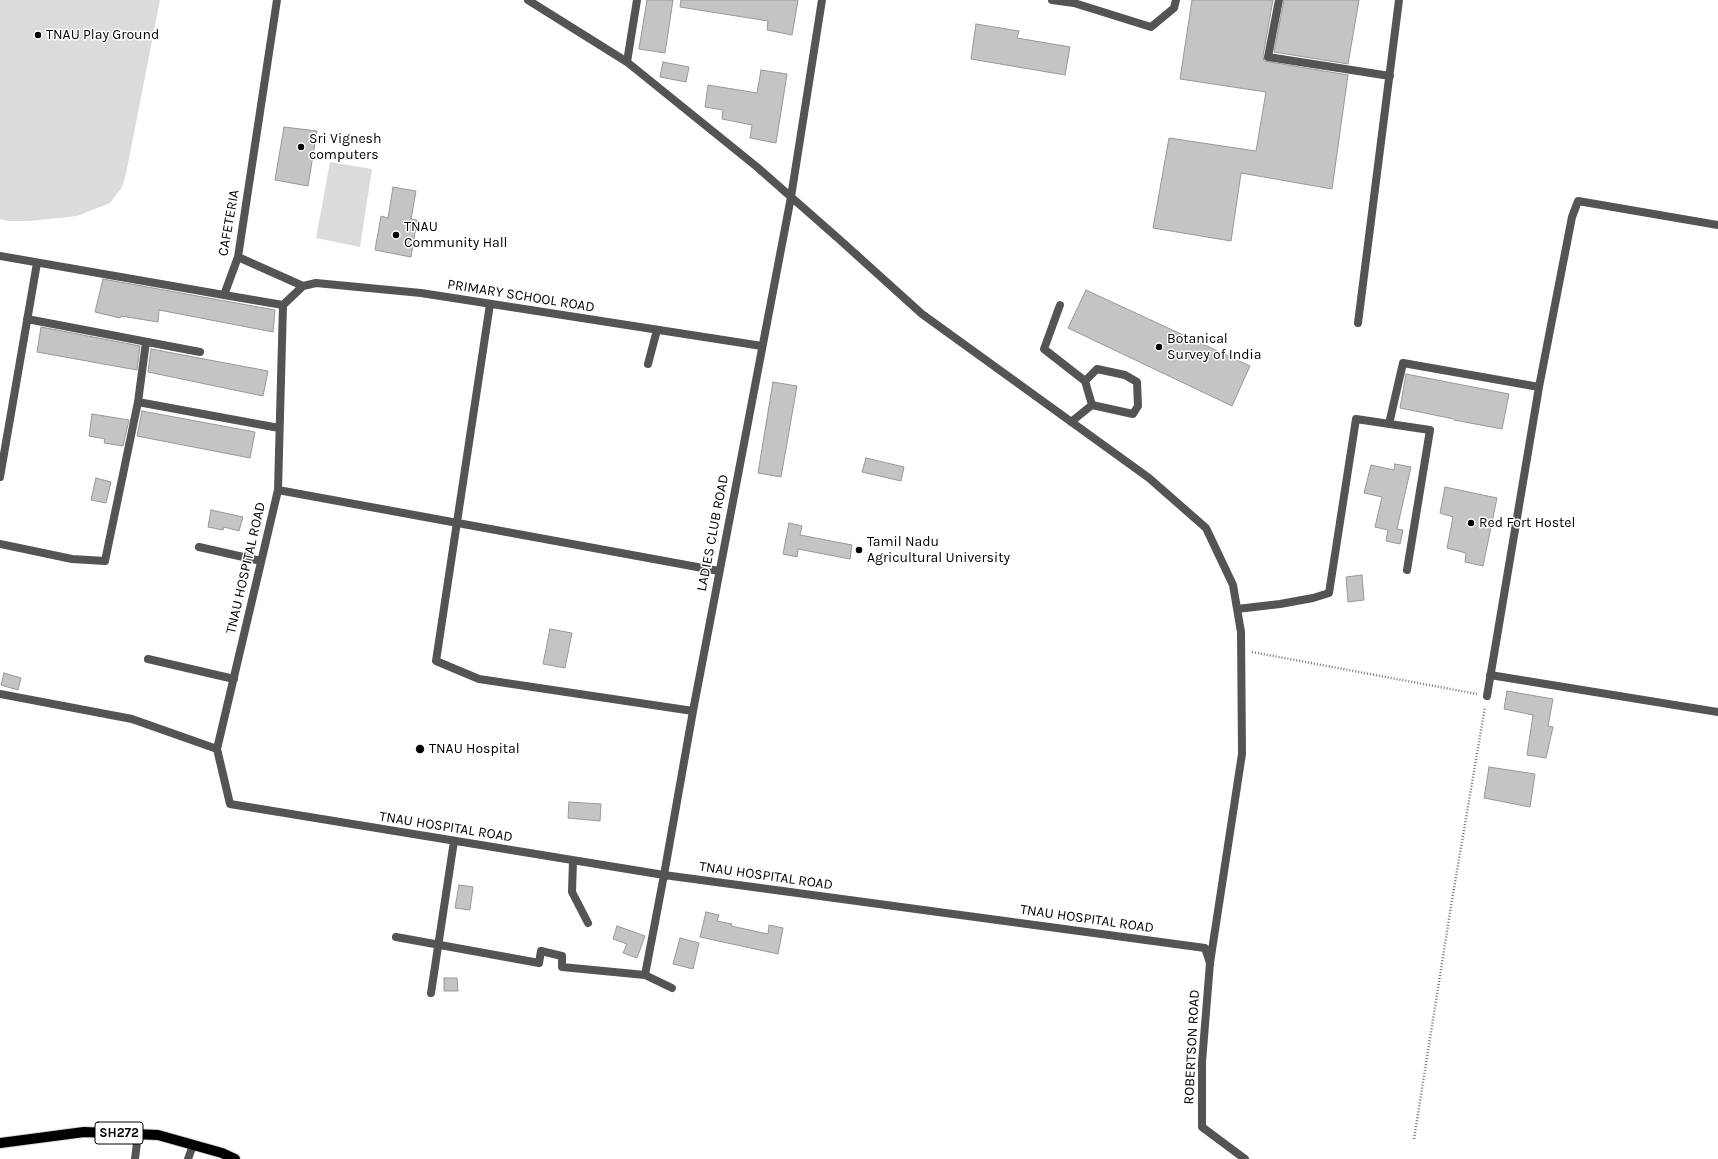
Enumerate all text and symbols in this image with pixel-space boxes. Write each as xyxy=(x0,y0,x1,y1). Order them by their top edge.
place label: TNAU Play Ground xyxy=(46,27,159,43)
marker: TNAU Play Ground xyxy=(33,30,43,40)
place label: Sri Vignesh computers xyxy=(309,131,381,164)
marker: Sri Vignesh computers xyxy=(296,142,306,152)
street label: CAFETERIA xyxy=(215,188,243,258)
place label: TNAU Community Hall xyxy=(404,219,508,252)
marker: TNAU Community Hall xyxy=(391,230,401,240)
street label: PRIMARY SCHOOL ROAD xyxy=(446,276,596,316)
place label: Botanical Survey of India xyxy=(1167,331,1261,364)
marker: Botanical Survey of India xyxy=(1154,342,1164,352)
street label: LADIES CLUB ROAD xyxy=(693,473,733,593)
street label: TNAU HOSPITAL ROAD xyxy=(223,500,269,636)
place label: Red Fort Hostel xyxy=(1479,515,1575,531)
marker: Red Fort Hostel xyxy=(1466,518,1476,528)
place label: Tamil Nadu Agricultural University xyxy=(867,534,1010,566)
marker: Tamil Nadu Agricultural University xyxy=(854,545,864,555)
place label: TNAU Hospital xyxy=(429,741,520,757)
marker: TNAU Hospital xyxy=(414,743,426,755)
street label: TNAU HOSPITAL ROAD xyxy=(378,808,514,846)
street label: TNAU HOSPITAL ROAD xyxy=(698,858,834,894)
street label: TNAU HOSPITAL ROAD xyxy=(1019,901,1155,937)
street label: ROBERTSON ROAD xyxy=(1181,989,1203,1105)
road number: SH272 xyxy=(95,1122,143,1144)

